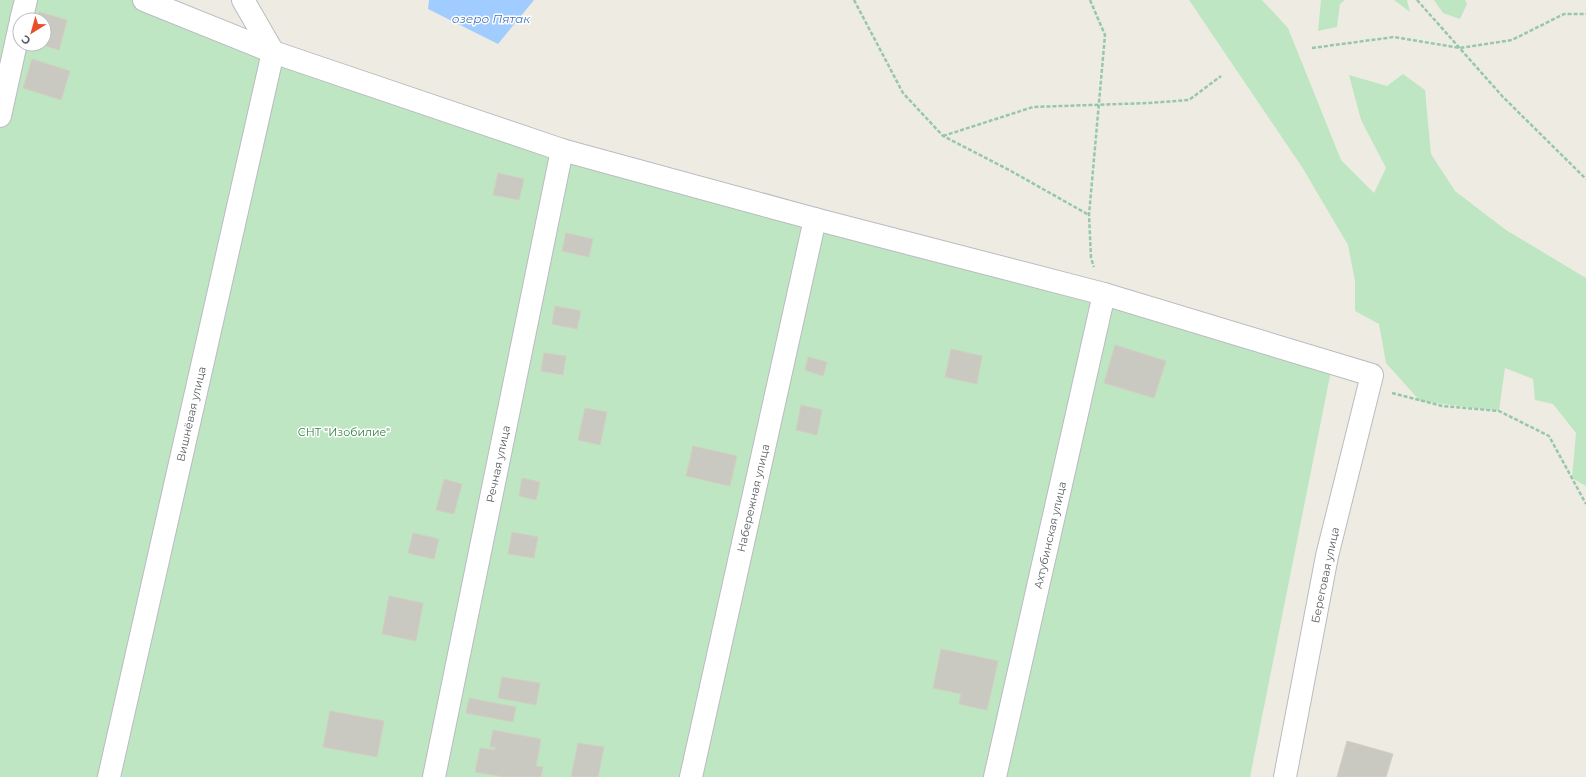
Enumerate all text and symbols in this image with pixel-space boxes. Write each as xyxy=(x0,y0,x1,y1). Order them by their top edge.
water label: озеро Пятак xyxy=(452,11,531,26)
north arrow xyxy=(12,12,52,52)
text: С xyxy=(19,32,33,48)
street label: Вишнёвая улица xyxy=(173,365,209,463)
street label: Речная улица xyxy=(483,424,513,504)
park label: СНТ "Изобилие" xyxy=(298,425,390,439)
street label: Набережная улица xyxy=(734,443,772,553)
street label: Ахтубинская улица xyxy=(1031,480,1069,590)
street label: Береговая улица xyxy=(1308,526,1342,624)

